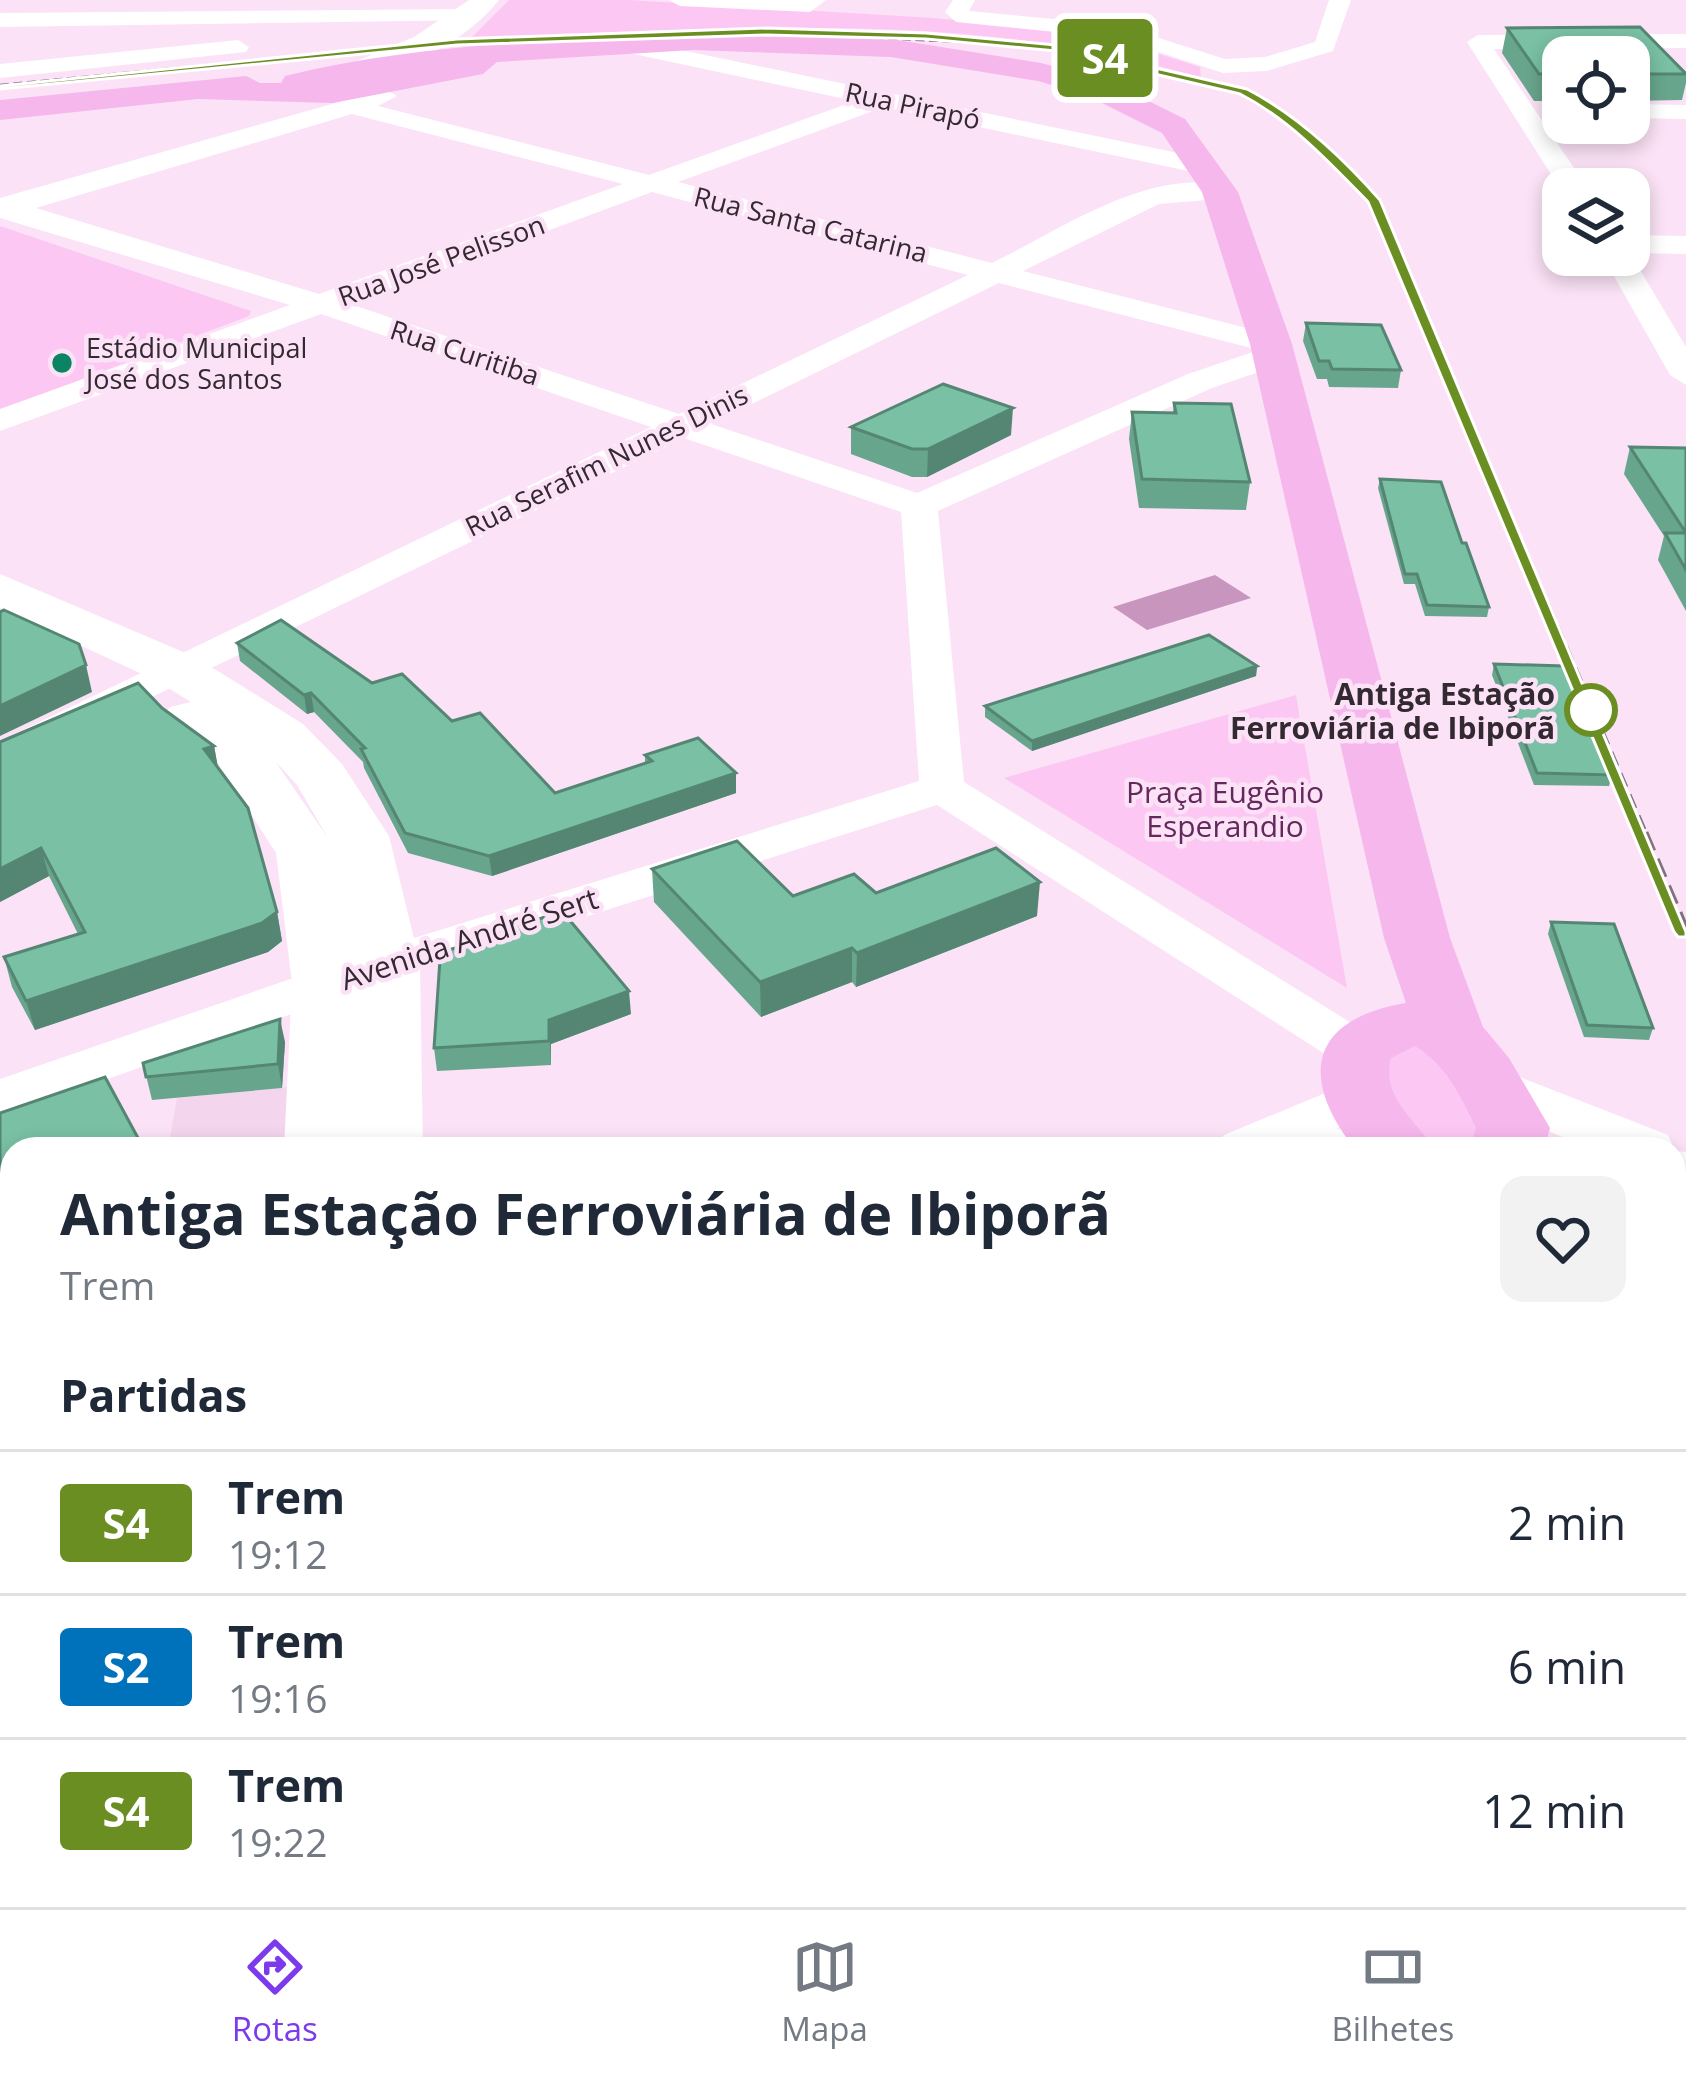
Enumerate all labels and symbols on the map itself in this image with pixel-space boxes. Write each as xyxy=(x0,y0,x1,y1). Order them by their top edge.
line badge: S4 xyxy=(1051,19,1159,97)
street label: Rua Pirapó xyxy=(842,73,984,137)
street label: Rua Santa Catarina xyxy=(690,177,932,271)
street label: Rua José Pelisson xyxy=(333,205,549,315)
street label: Rua Curitiba xyxy=(386,311,544,393)
place label: Estádio Municipal José dos Santos xyxy=(83,329,307,397)
marker: Estádio Municipal José dos Santos xyxy=(49,350,75,376)
street label: Rua Serafim Nunes Dinis xyxy=(458,375,754,545)
place label: Antiga Estação Ferroviária de Ibiporã xyxy=(1230,673,1555,748)
marker: Antiga Estação Ferroviária de Ibiporã xyxy=(1566,685,1616,735)
park label: Praça Eugênio Esperandio xyxy=(1126,771,1324,846)
street label: Avenida André Sert xyxy=(335,877,603,999)

